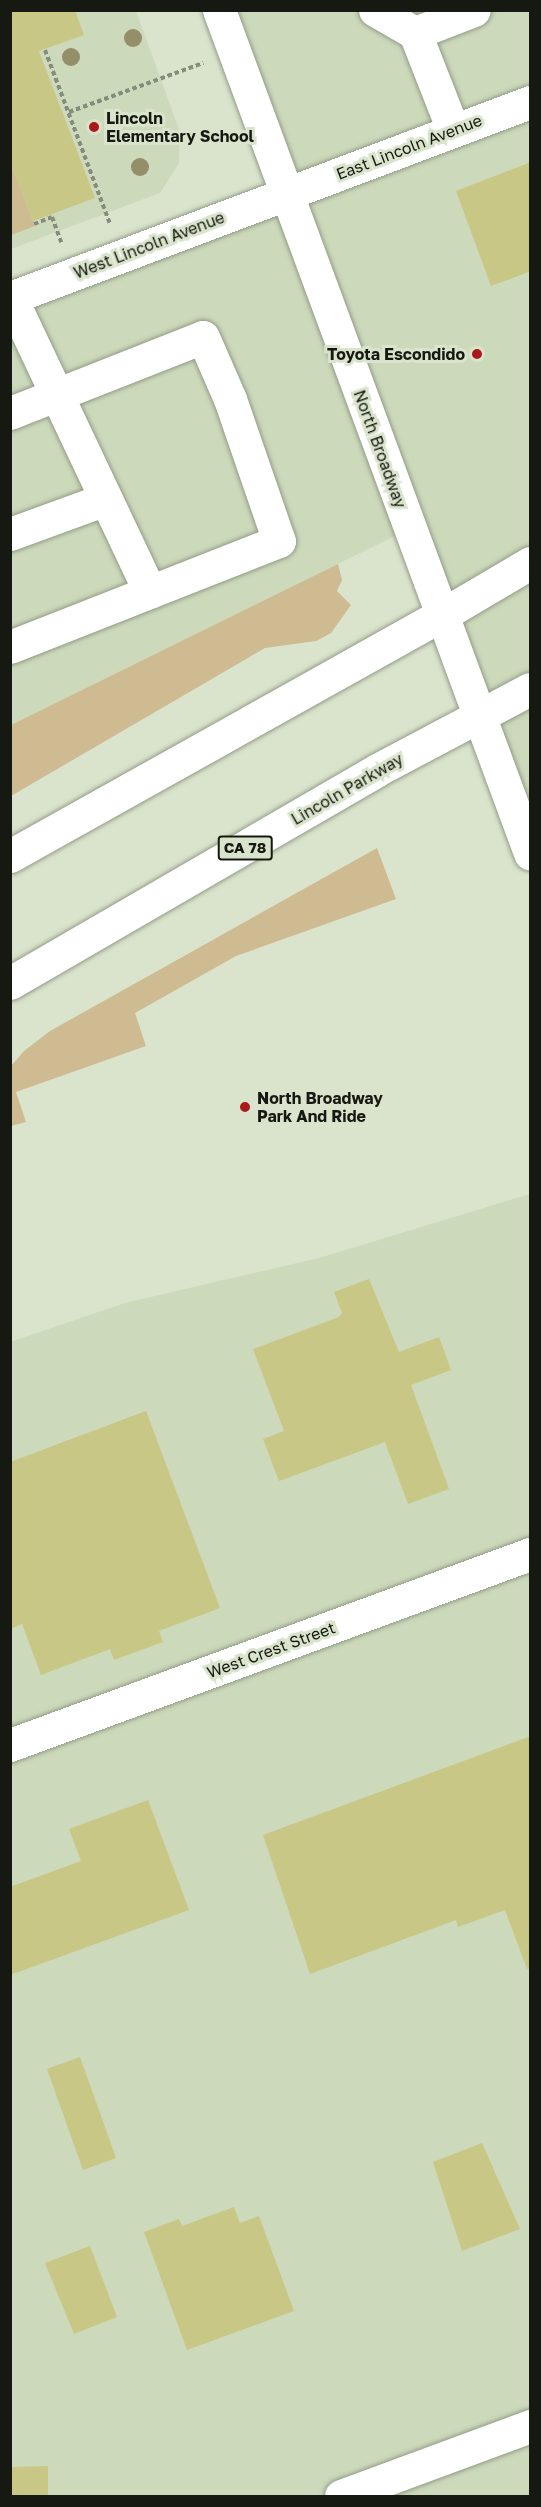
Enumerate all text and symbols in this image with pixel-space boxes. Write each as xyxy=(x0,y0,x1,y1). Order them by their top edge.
place label: Lincoln Elementary School xyxy=(106,108,254,146)
street label: East Lincoln Avenue xyxy=(333,110,485,184)
marker: Lincoln Elementary School xyxy=(87,120,101,134)
street label: West Lincoln Avenue xyxy=(71,207,227,283)
place label: Toyota Escondido xyxy=(327,344,465,364)
marker: Toyota Escondido xyxy=(470,347,484,361)
street label: North Broadway xyxy=(350,387,410,511)
street label: Lincoln Parkway xyxy=(288,749,406,829)
road number: CA 78 xyxy=(216,836,274,860)
place label: North Broadway Park And Ride xyxy=(257,1088,383,1126)
marker: North Broadway Park And Ride xyxy=(238,1100,252,1114)
street label: West Crest Street xyxy=(204,1618,338,1682)

